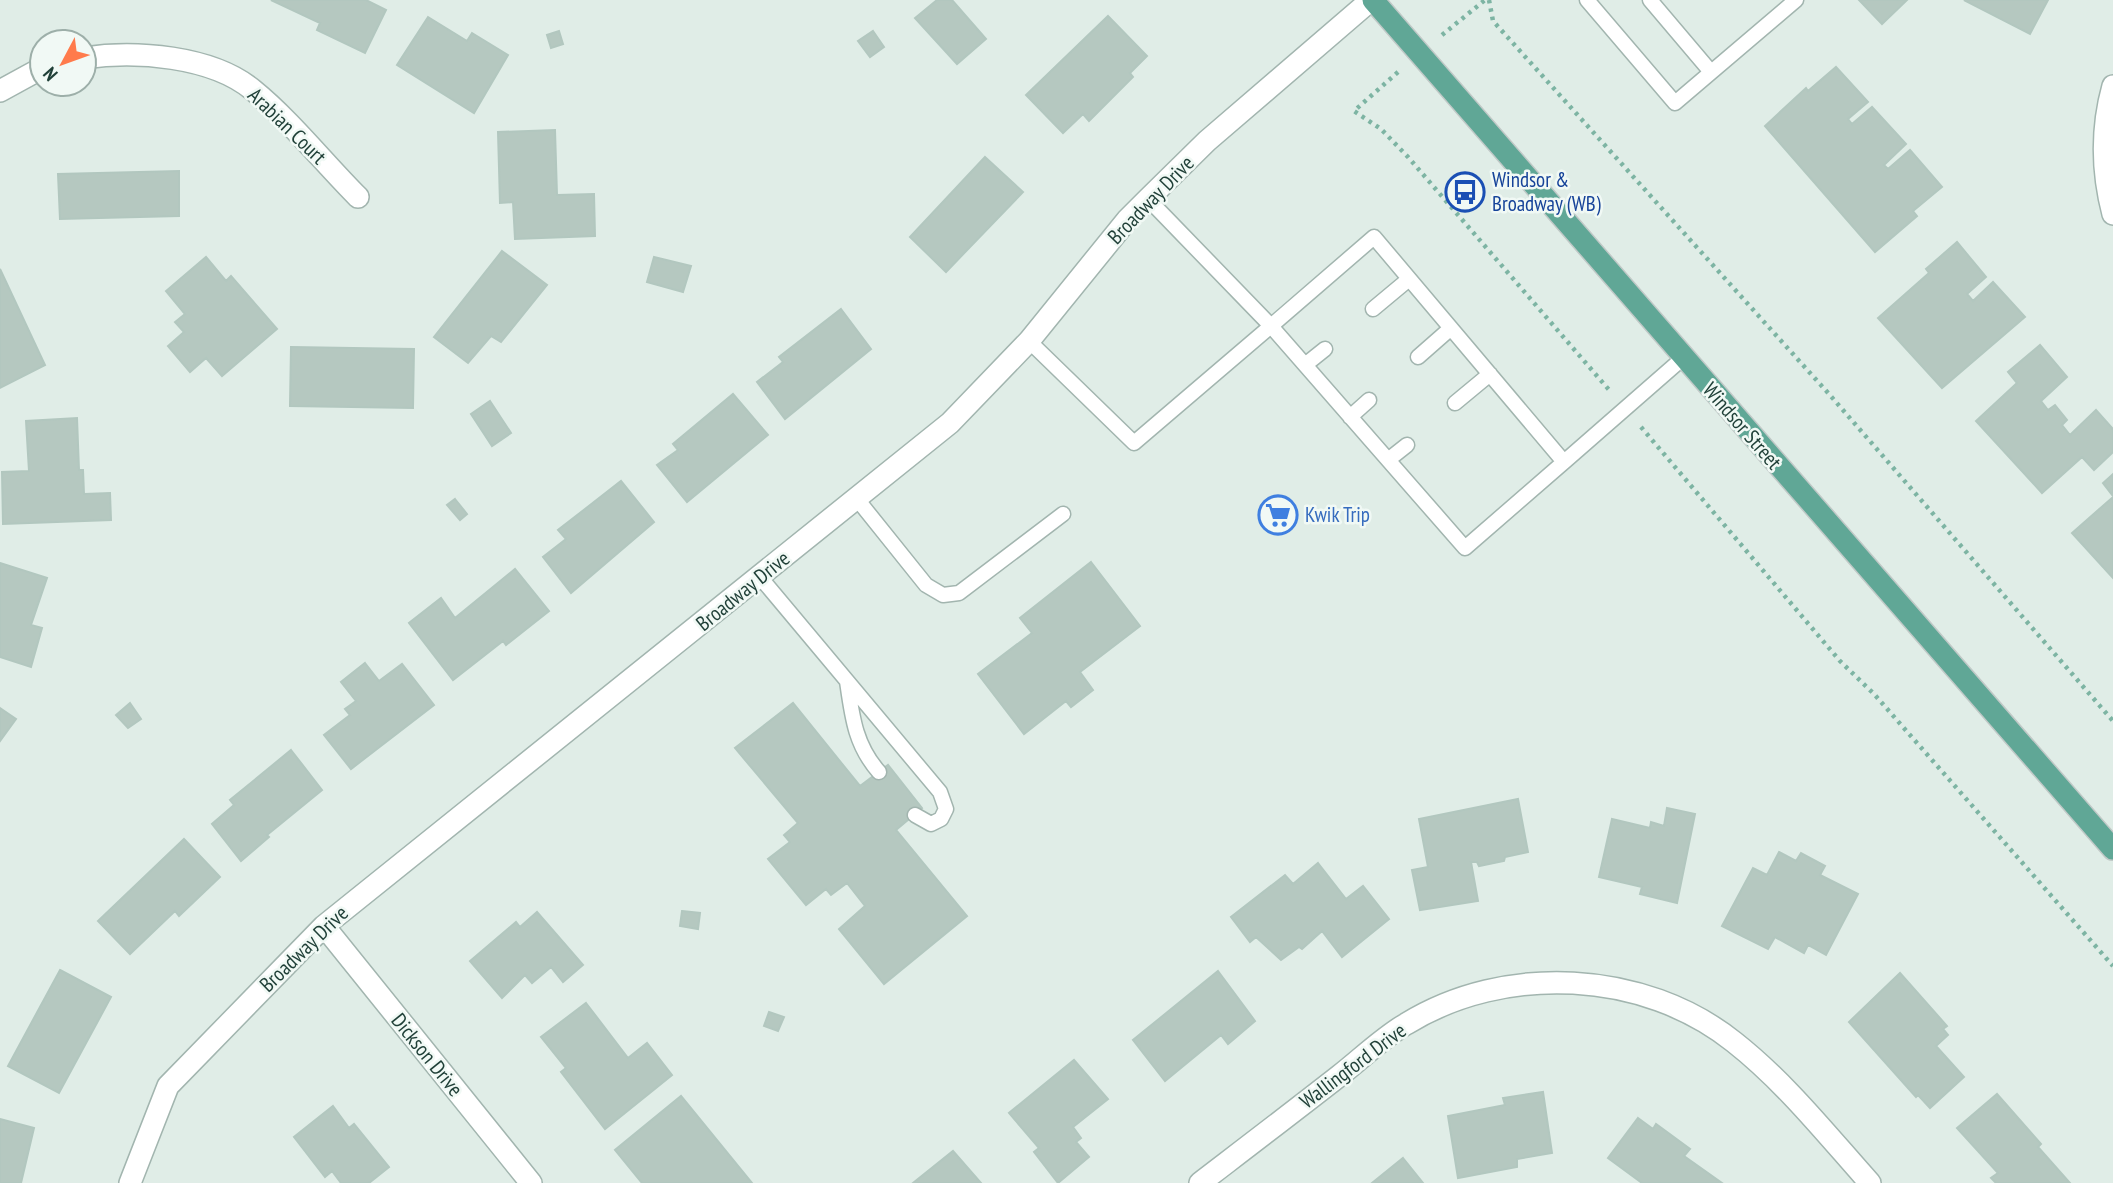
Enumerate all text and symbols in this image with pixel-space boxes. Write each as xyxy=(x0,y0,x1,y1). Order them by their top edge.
north arrow xyxy=(28,28,98,98)
text: N xyxy=(38,62,63,86)
street label: Arabian Court xyxy=(242,82,333,170)
street label: Broadway Drive xyxy=(1102,150,1200,250)
place label: Windsor & Broadway (WB) xyxy=(1492,166,1601,217)
bus stop icon: Windsor & Broadway (WB) xyxy=(1444,171,1486,213)
street label: Windsor Street xyxy=(1697,377,1788,475)
supermarket icon: Kwik Trip xyxy=(1257,494,1299,536)
place label: Kwik Trip xyxy=(1305,501,1370,528)
street label: Broadway Drive xyxy=(690,545,795,637)
street label: Broadway Drive xyxy=(254,900,354,998)
street label: Dickson Drive xyxy=(386,1008,469,1102)
street label: Wallingford Drive xyxy=(1294,1017,1411,1114)

